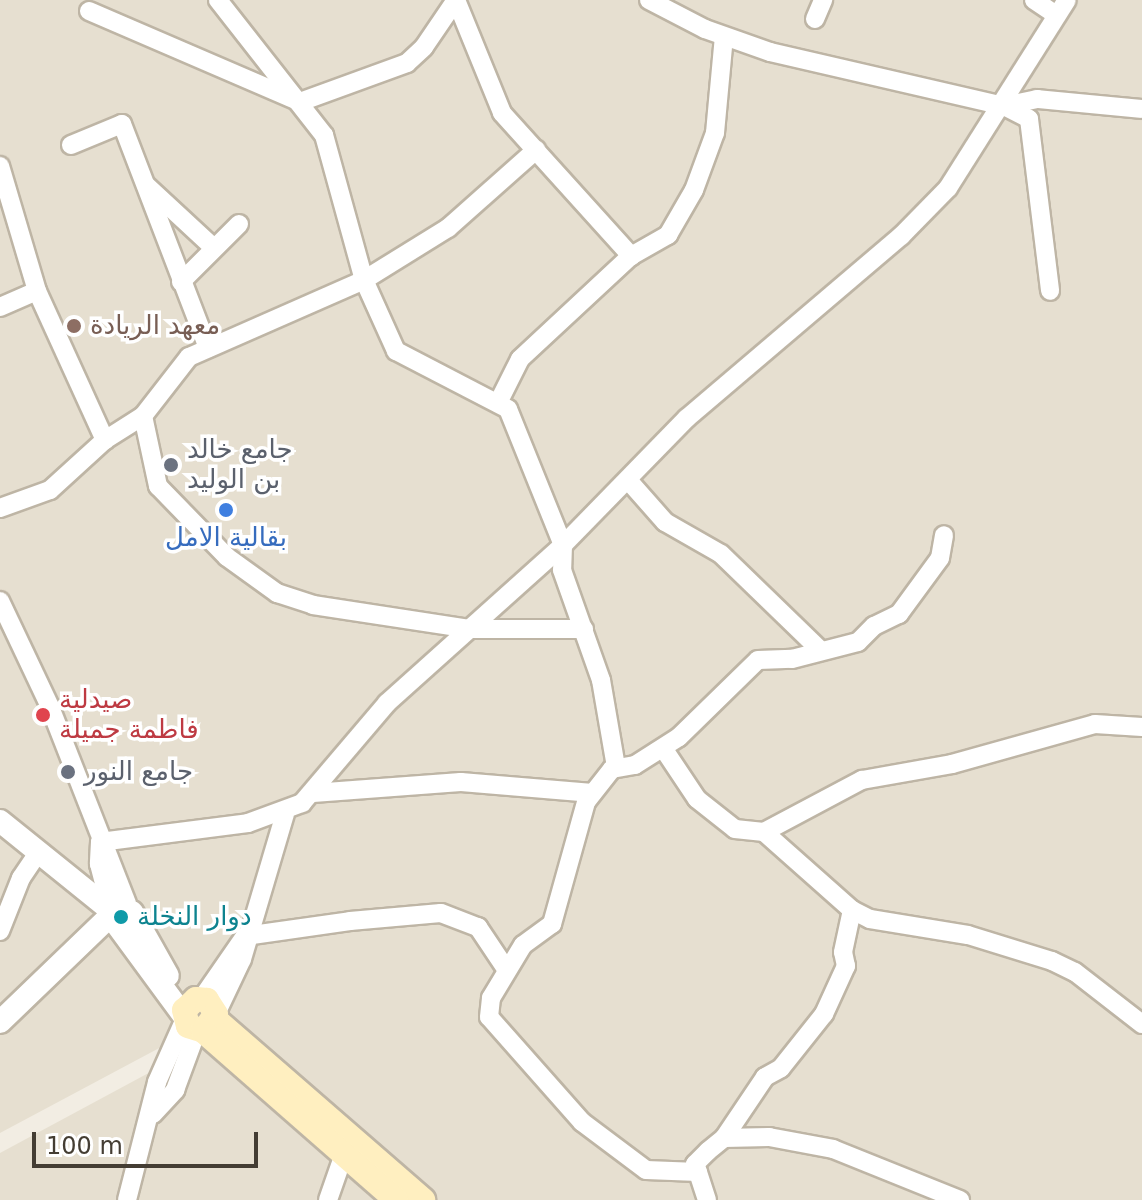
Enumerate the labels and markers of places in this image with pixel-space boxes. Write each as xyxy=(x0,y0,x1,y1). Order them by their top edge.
place label: معهد الريادة xyxy=(90,310,220,342)
marker: معهد الريادة xyxy=(65,317,83,335)
place label: جامع خالد بن الوليد xyxy=(187,434,293,496)
marker: جامع خالد بن الوليد xyxy=(162,456,180,474)
marker: بقالية الامل xyxy=(217,501,235,519)
place label: بقالية الامل xyxy=(165,522,287,554)
place label: صيدلية فاطمة جميلة xyxy=(59,684,199,746)
marker: صيدلية فاطمة جميلة xyxy=(34,706,52,724)
place label: جامع النور xyxy=(84,756,193,788)
marker: جامع النور xyxy=(59,763,77,781)
place label: دوار النخلة xyxy=(137,901,251,933)
marker: دوار النخلة xyxy=(112,908,130,926)

